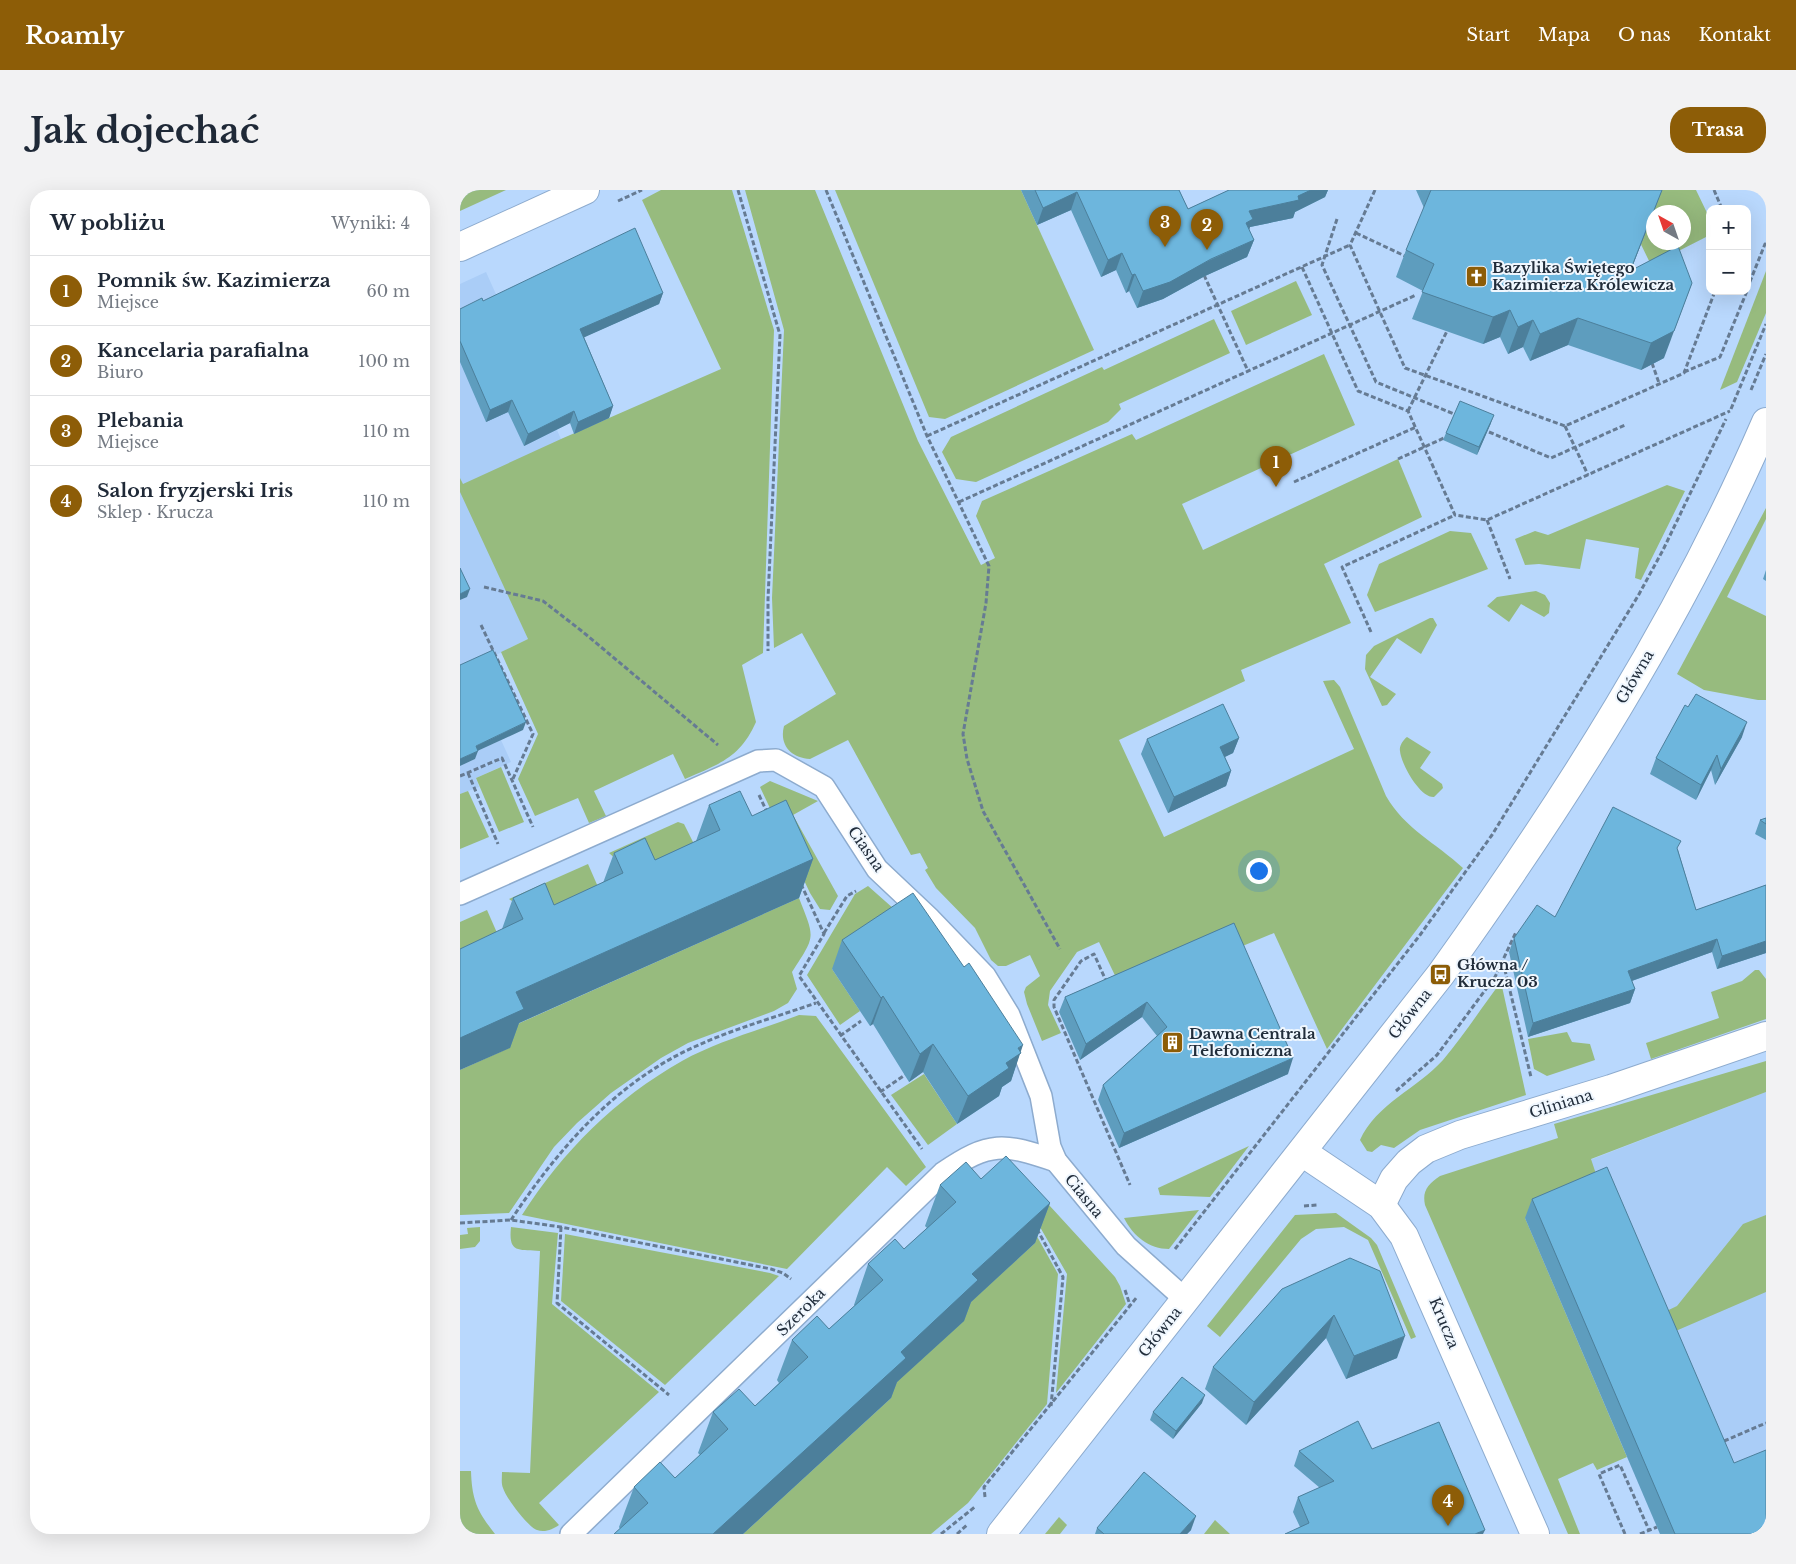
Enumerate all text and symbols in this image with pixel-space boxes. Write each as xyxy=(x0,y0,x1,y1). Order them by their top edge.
text: Roamly xyxy=(25,21,124,50)
text: Start xyxy=(1466,24,1510,46)
text: Mapa xyxy=(1538,24,1590,46)
text: O nas xyxy=(1618,24,1671,46)
text: Kontakt xyxy=(1699,24,1771,46)
button: Trasa xyxy=(1670,107,1766,153)
text: Jak dojechać xyxy=(30,109,259,152)
north arrow xyxy=(1646,205,1691,250)
map controls xyxy=(1706,205,1751,295)
button: + xyxy=(1706,205,1751,250)
pin: 3 xyxy=(1149,206,1181,247)
pin: 2 xyxy=(1191,209,1223,250)
text: W pobliżu xyxy=(50,210,165,236)
text: Wyniki: 4 xyxy=(331,213,410,233)
button: − xyxy=(1706,250,1751,295)
place label: Bazylika Świętego Kazimierza Królewicza xyxy=(1492,258,1675,294)
church icon: Bazylika Świętego Kazimierza Królewicza xyxy=(1464,265,1488,289)
text: Pomnik św. Kazimierza xyxy=(97,269,331,292)
text: 1 xyxy=(63,281,69,301)
text: 60 m xyxy=(367,281,410,301)
text: Miejsce xyxy=(97,292,159,312)
text: Kancelaria parafialna xyxy=(97,339,309,362)
text: 2 xyxy=(61,351,71,371)
text: 100 m xyxy=(358,351,410,371)
text: Biuro xyxy=(97,362,143,382)
text: Plebania xyxy=(97,409,184,432)
text: 3 xyxy=(61,421,71,441)
text: 110 m xyxy=(363,421,410,441)
text: Miejsce xyxy=(97,432,159,452)
pin: 1 xyxy=(1260,446,1292,487)
text: Salon fryzjerski Iris xyxy=(97,479,293,502)
text: 4 xyxy=(61,491,71,511)
text: 110 m xyxy=(363,491,410,511)
text: Sklep · Krucza xyxy=(97,502,213,522)
street label: Główna xyxy=(1612,646,1658,707)
street label: Ciasna xyxy=(844,822,889,876)
your location xyxy=(1246,858,1272,884)
place label: Główna / Krucza 03 xyxy=(1457,955,1538,991)
bus stop icon: Główna / Krucza 03 xyxy=(1429,962,1453,986)
street label: Główna xyxy=(1384,984,1436,1043)
place label: Dawna Centrala Telefoniczna xyxy=(1189,1024,1316,1060)
building icon: Dawna Centrala Telefoniczna xyxy=(1161,1031,1185,1055)
street label: Gliniana xyxy=(1527,1085,1596,1122)
street label: Ciasna xyxy=(1061,1170,1108,1222)
street label: Szeroka xyxy=(772,1283,829,1340)
street label: Krucza xyxy=(1425,1294,1464,1352)
street label: Główna xyxy=(1134,1302,1186,1361)
pin: 4 xyxy=(1432,1485,1464,1526)

